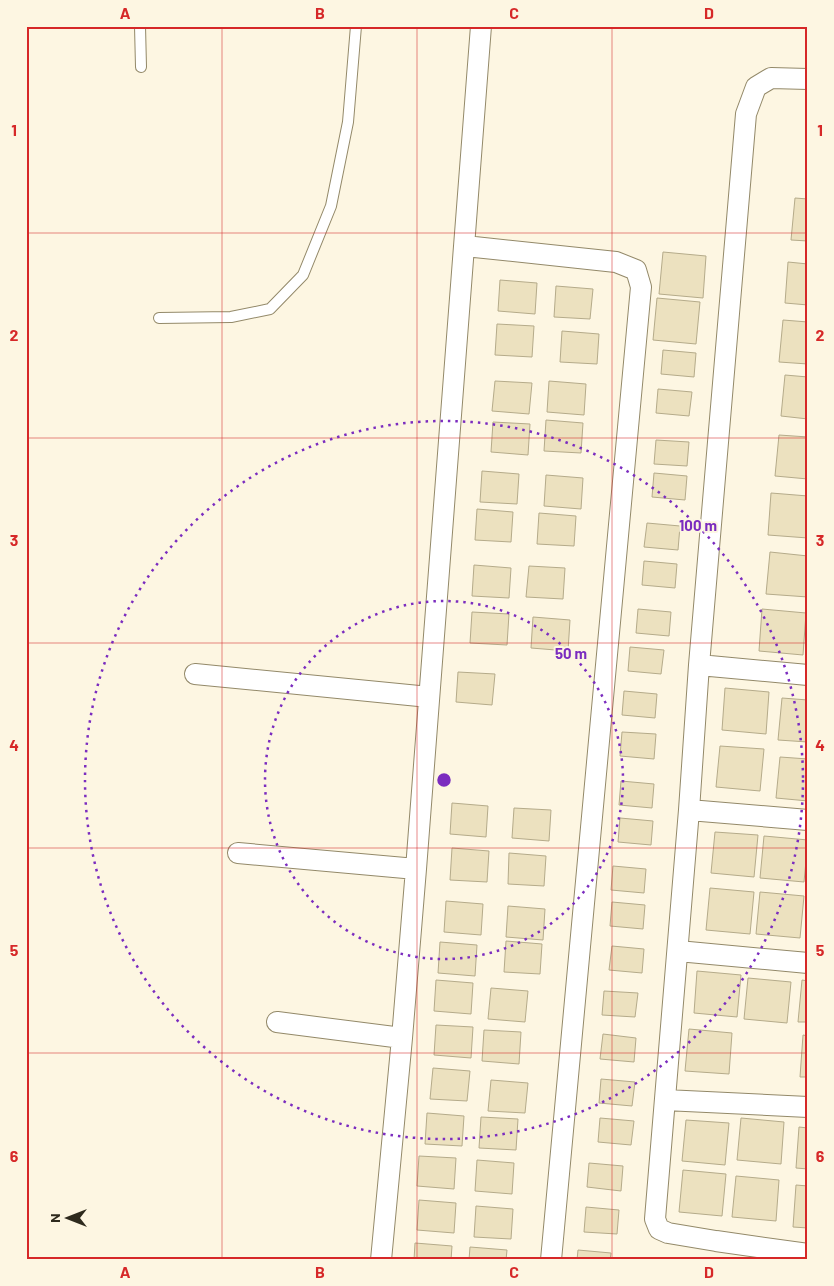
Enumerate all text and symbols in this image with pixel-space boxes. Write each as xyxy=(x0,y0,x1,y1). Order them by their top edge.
text: A xyxy=(120,3,131,22)
text: B xyxy=(315,3,325,22)
text: C xyxy=(509,3,519,22)
text: D xyxy=(704,3,714,22)
text: 1 xyxy=(11,120,17,139)
text: 1 xyxy=(817,120,823,139)
text: 2 xyxy=(10,325,19,344)
text: 2 xyxy=(816,325,825,344)
text: 100 m xyxy=(679,516,717,534)
text: 3 xyxy=(10,530,18,549)
text: 3 xyxy=(816,530,824,549)
text: 50 m xyxy=(555,644,587,662)
text: 4 xyxy=(9,735,19,754)
text: 4 xyxy=(815,735,825,754)
centre of rings xyxy=(435,771,453,789)
text: 5 xyxy=(10,940,19,959)
text: 5 xyxy=(816,940,825,959)
text: 6 xyxy=(10,1146,19,1165)
text: 6 xyxy=(816,1146,825,1165)
north arrow xyxy=(42,1194,92,1244)
text: N xyxy=(46,1213,63,1223)
text: A xyxy=(120,1262,131,1281)
text: B xyxy=(315,1262,325,1281)
text: C xyxy=(509,1262,519,1281)
text: D xyxy=(704,1262,714,1281)

